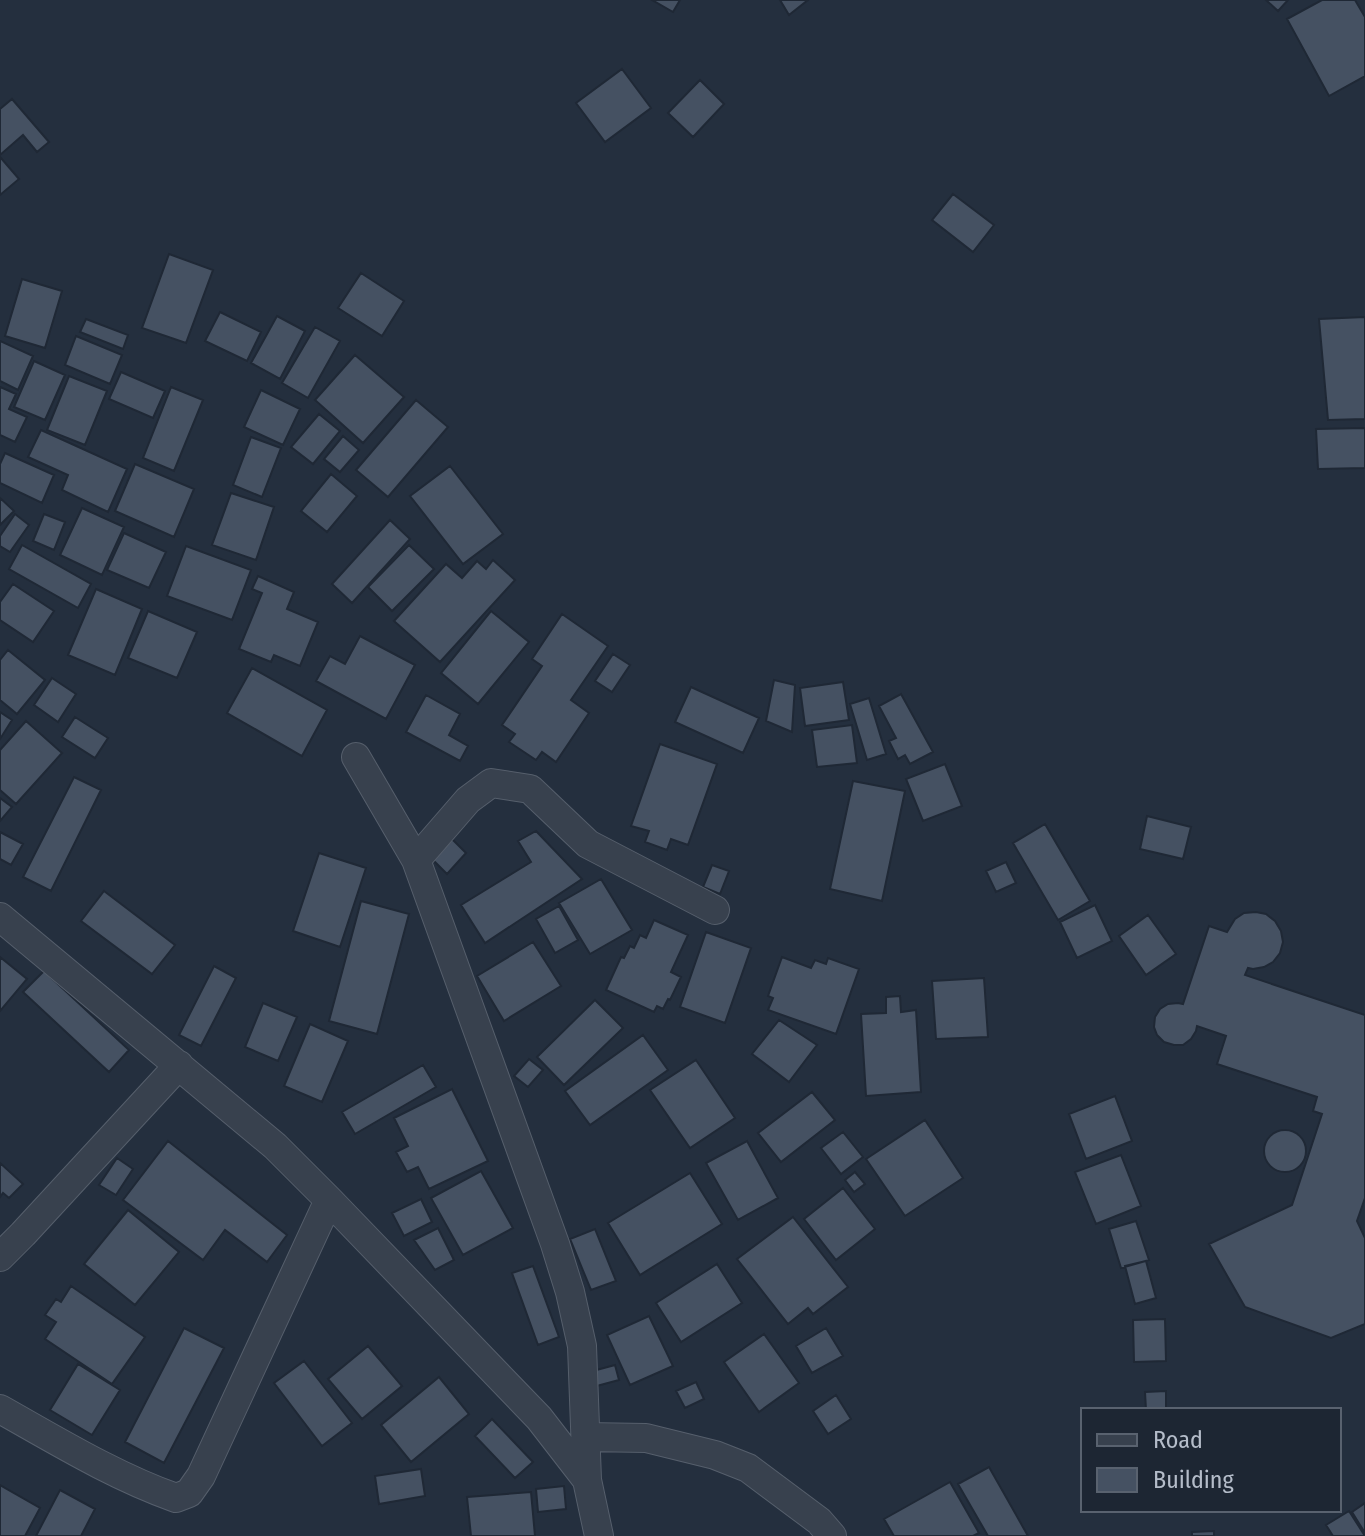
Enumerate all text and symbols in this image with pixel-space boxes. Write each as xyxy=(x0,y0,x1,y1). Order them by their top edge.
legend xyxy=(1081,1408,1341,1512)
text: Road xyxy=(1153,1426,1203,1454)
text: Building xyxy=(1153,1466,1235,1494)

